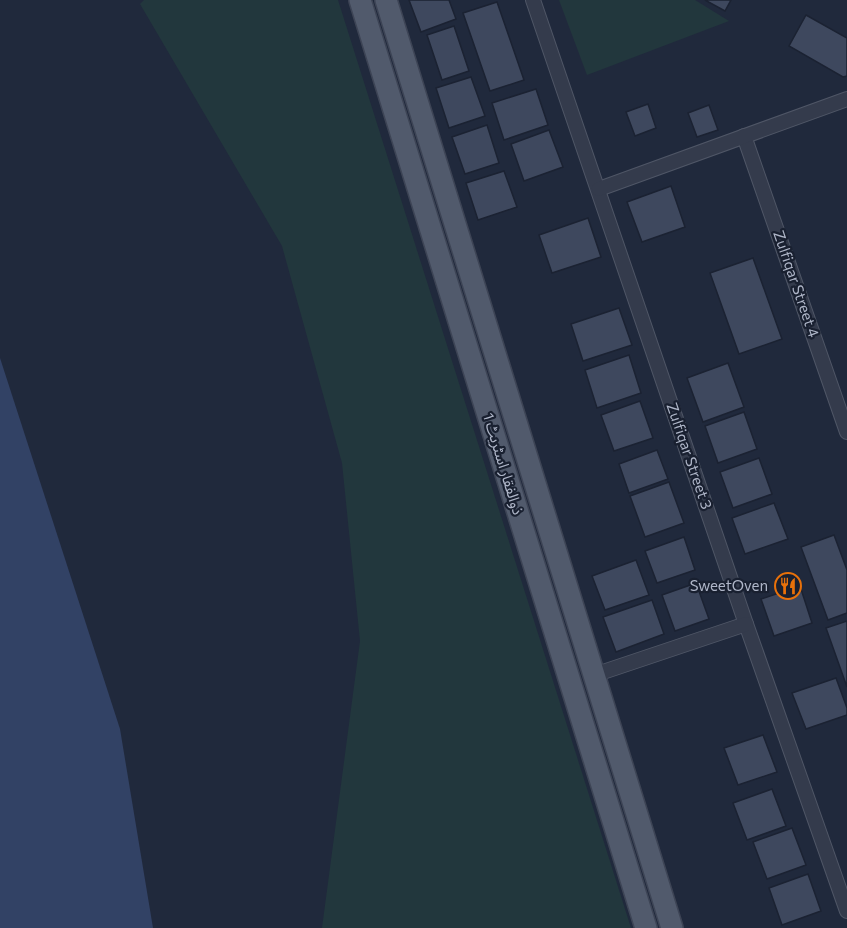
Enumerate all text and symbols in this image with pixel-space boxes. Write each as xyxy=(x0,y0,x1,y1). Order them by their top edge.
street label: Zulfiqar Street 4 xyxy=(770,228,824,339)
street label: Zulfiqar Street 3 xyxy=(663,400,717,511)
street label: ذوالفقار اسٹریٹ 1 xyxy=(479,411,528,517)
restaurant icon: SweetOven xyxy=(773,571,803,601)
place label: SweetOven xyxy=(690,576,768,594)

